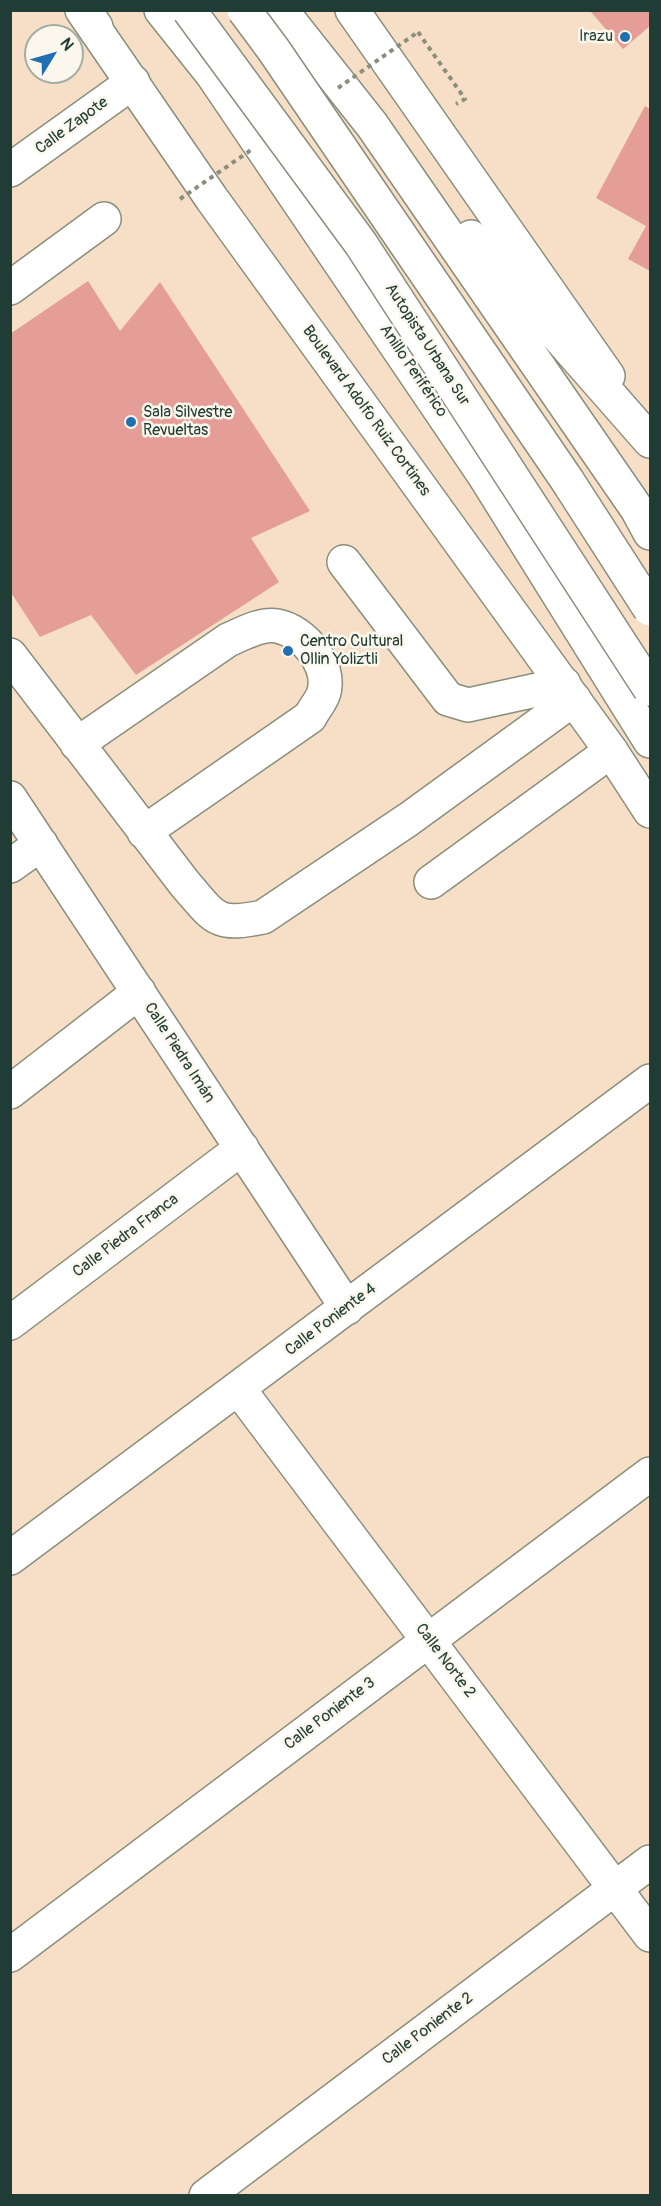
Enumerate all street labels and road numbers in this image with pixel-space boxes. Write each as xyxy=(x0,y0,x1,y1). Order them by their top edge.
street label: Calle Zapote xyxy=(32,93,112,159)
street label: Autopista Urbana Sur xyxy=(380,280,474,410)
street label: Anillo Periférico xyxy=(375,321,451,421)
street label: Boulevard Adolfo Ruiz Cortines xyxy=(298,322,434,500)
street label: Calle Piedra Imán xyxy=(139,999,219,1107)
street label: Calle Piedra Franca xyxy=(69,1190,183,1282)
street label: Calle Poniente 4 xyxy=(282,1280,380,1360)
street label: Calle Norte 2 xyxy=(411,1620,479,1702)
street label: Calle Poniente 3 xyxy=(281,1674,379,1754)
street label: Calle Poniente 2 xyxy=(379,1989,477,2069)

